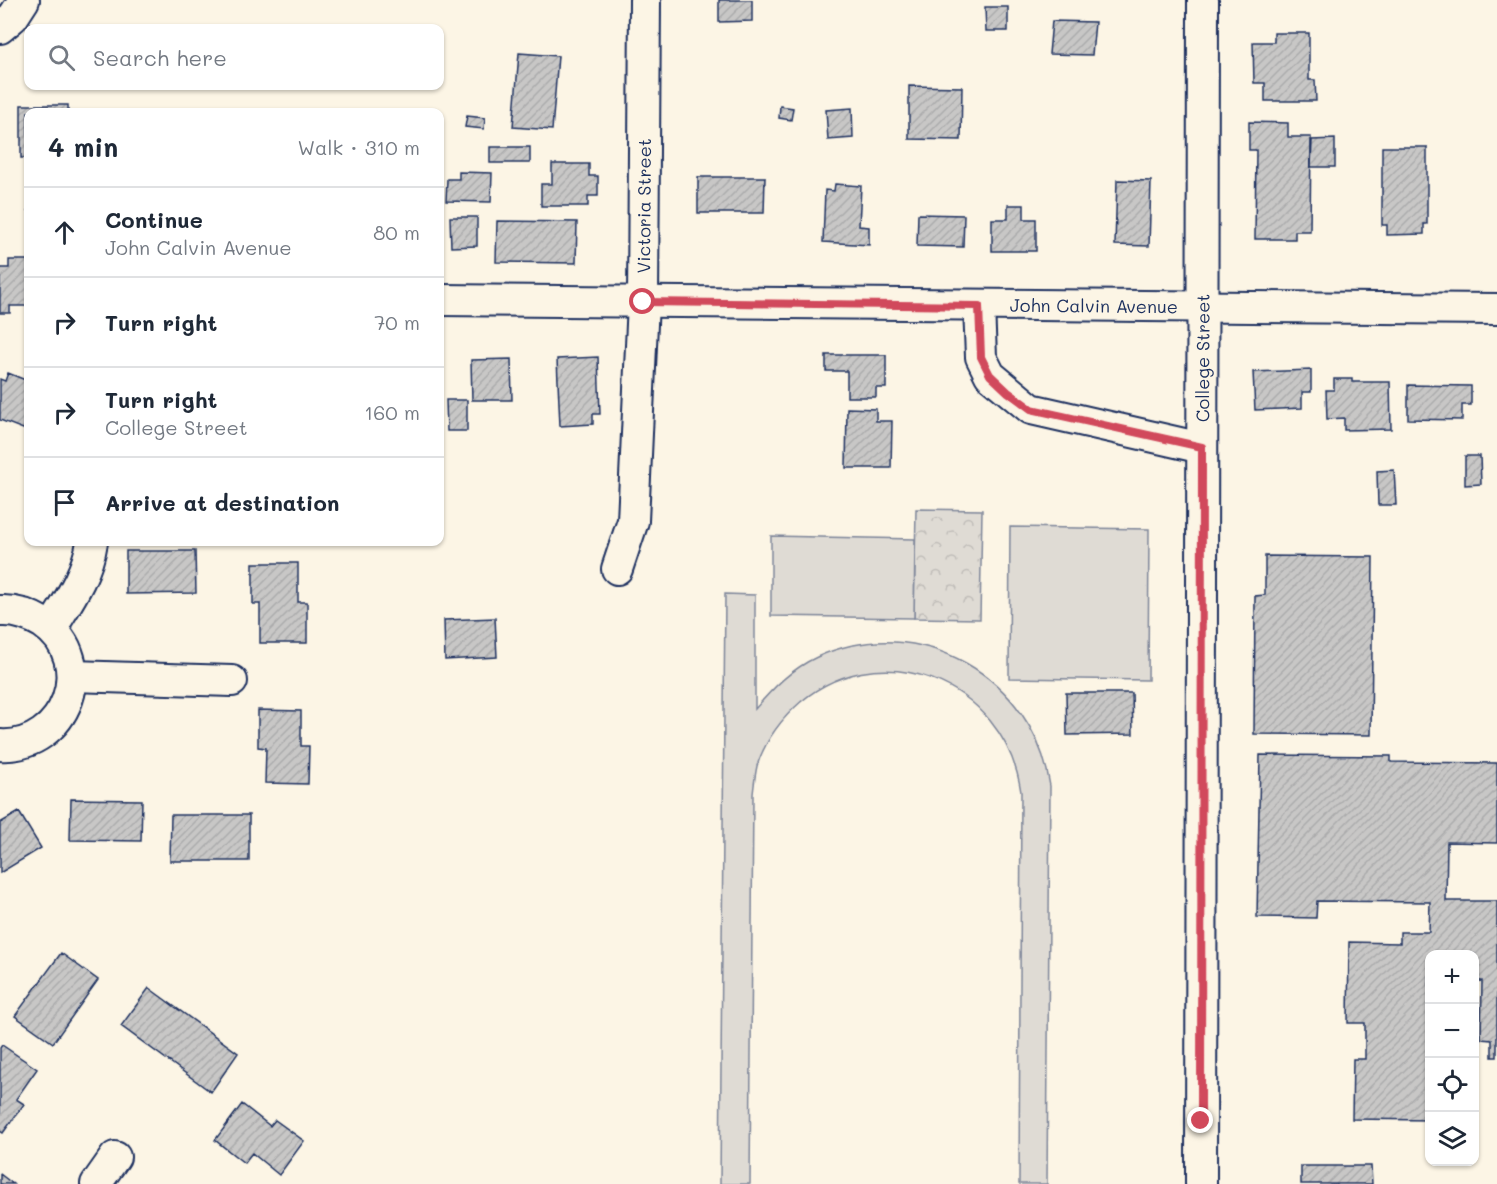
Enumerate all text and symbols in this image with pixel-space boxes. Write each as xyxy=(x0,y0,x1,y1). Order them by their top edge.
search box xyxy=(24,24,444,90)
icon: search xyxy=(45,41,78,74)
text: Search here xyxy=(93,43,227,72)
text: 4 min xyxy=(48,130,118,164)
text: Walk · 310 m xyxy=(297,134,420,160)
street label: Victoria Street xyxy=(631,138,656,273)
text: Continue xyxy=(105,205,203,234)
icon: ahead xyxy=(48,216,81,249)
text: 80 m xyxy=(373,219,420,245)
text: John Calvin Avenue xyxy=(105,234,292,260)
route start xyxy=(629,288,655,314)
street label: John Calvin Avenue xyxy=(1010,293,1178,318)
street label: College Street xyxy=(1190,294,1215,422)
icon: right xyxy=(48,306,81,339)
text: Turn right xyxy=(105,308,217,337)
text: 70 m xyxy=(374,309,420,335)
text: Turn right xyxy=(105,385,217,414)
icon: right xyxy=(48,396,81,429)
text: 160 m xyxy=(364,399,420,425)
text: College Street xyxy=(105,414,248,440)
icon: arrive xyxy=(48,486,81,519)
text: Arrive at destination xyxy=(105,488,340,517)
map controls xyxy=(1425,950,1479,1166)
button: + xyxy=(1425,950,1479,1004)
button: − xyxy=(1425,1004,1479,1058)
button: locate xyxy=(1425,1058,1479,1112)
route end xyxy=(1187,1107,1213,1133)
button: layers xyxy=(1425,1112,1479,1166)

